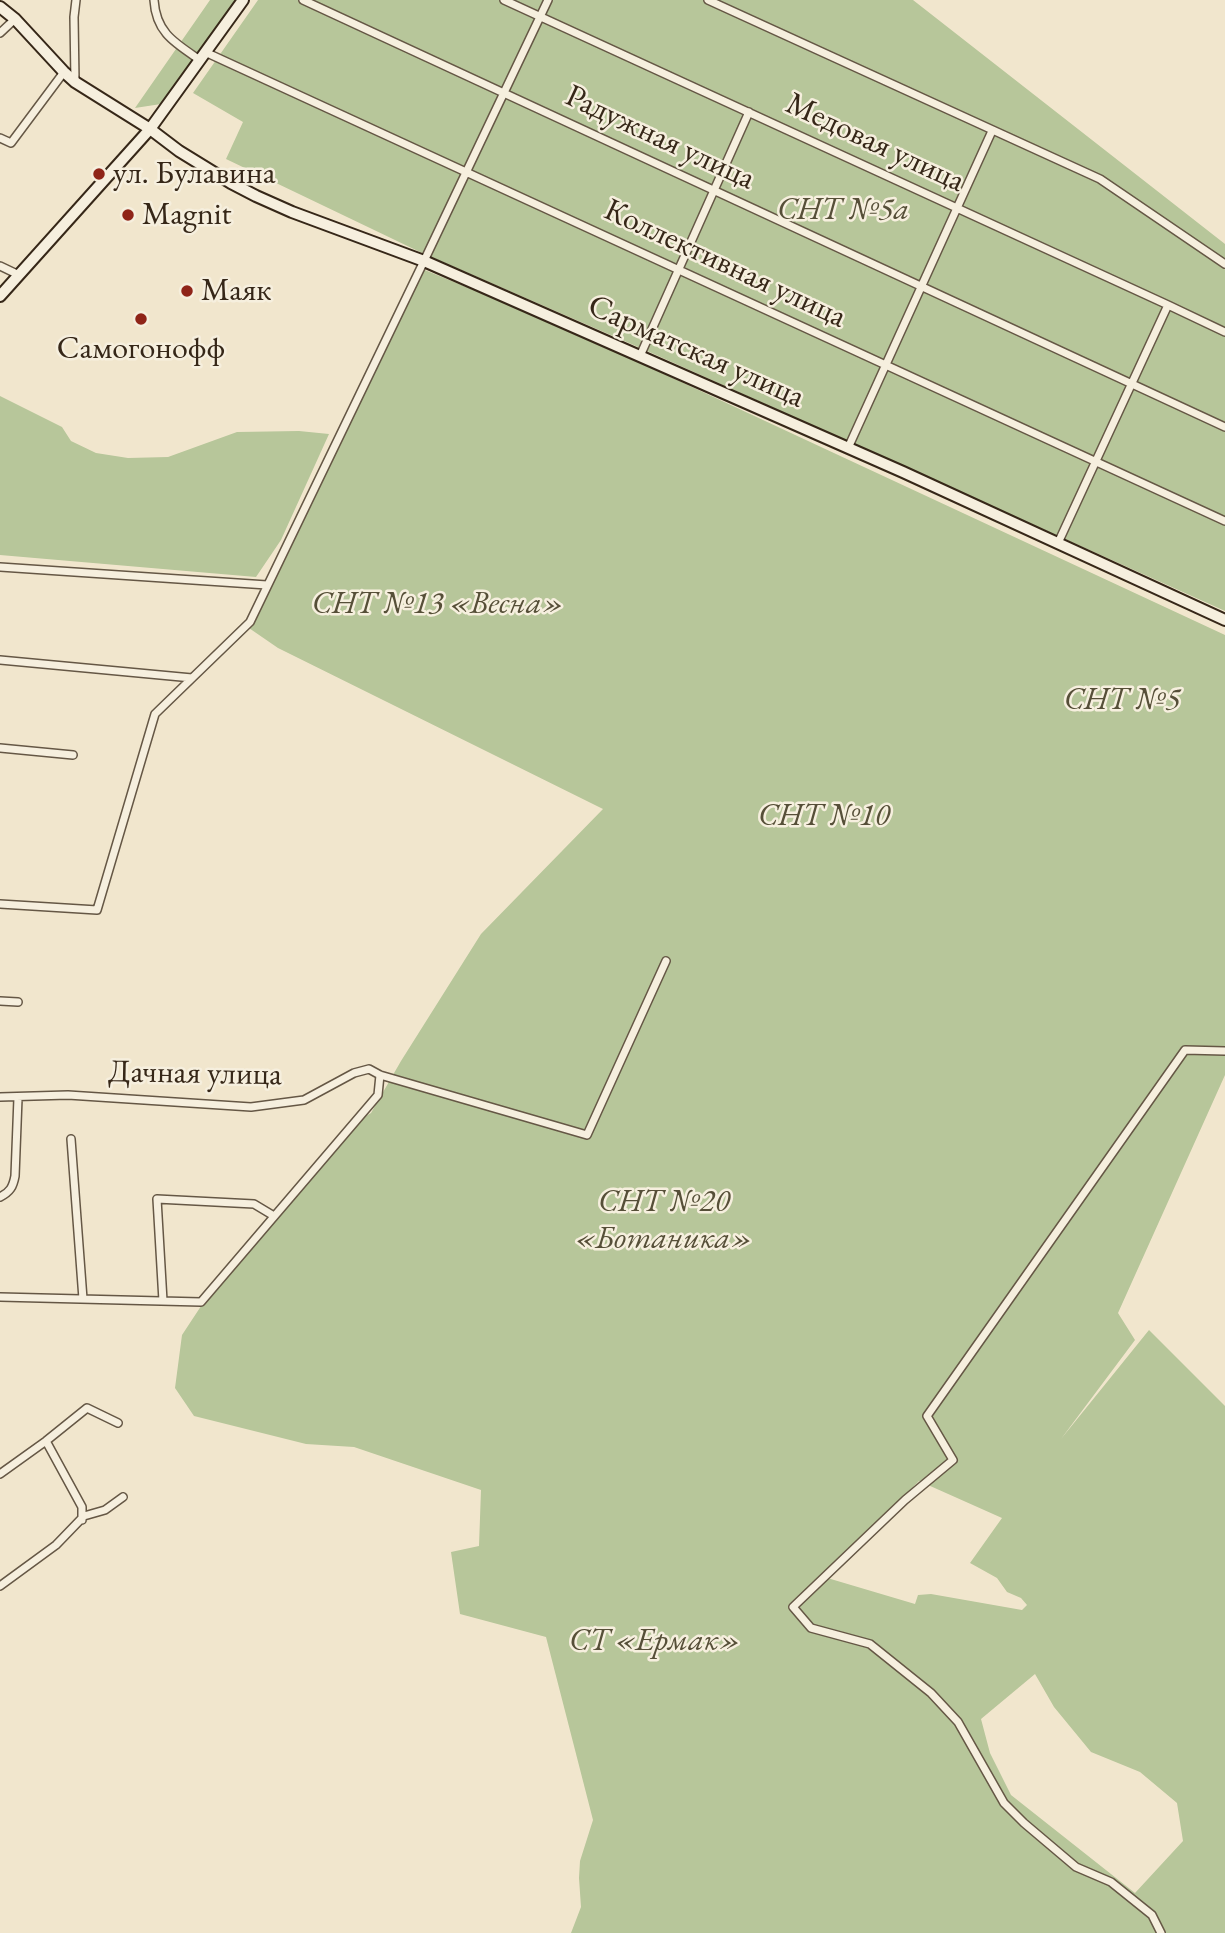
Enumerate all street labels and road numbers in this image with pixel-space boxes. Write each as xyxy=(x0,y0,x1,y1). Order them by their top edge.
street label: Радужная улица xyxy=(559,77,761,199)
street label: Медовая улица xyxy=(780,85,970,201)
street label: Коллективная улица xyxy=(598,191,852,337)
street label: Сарматская улица xyxy=(582,287,810,417)
street label: Дачная улица xyxy=(108,1053,282,1095)

